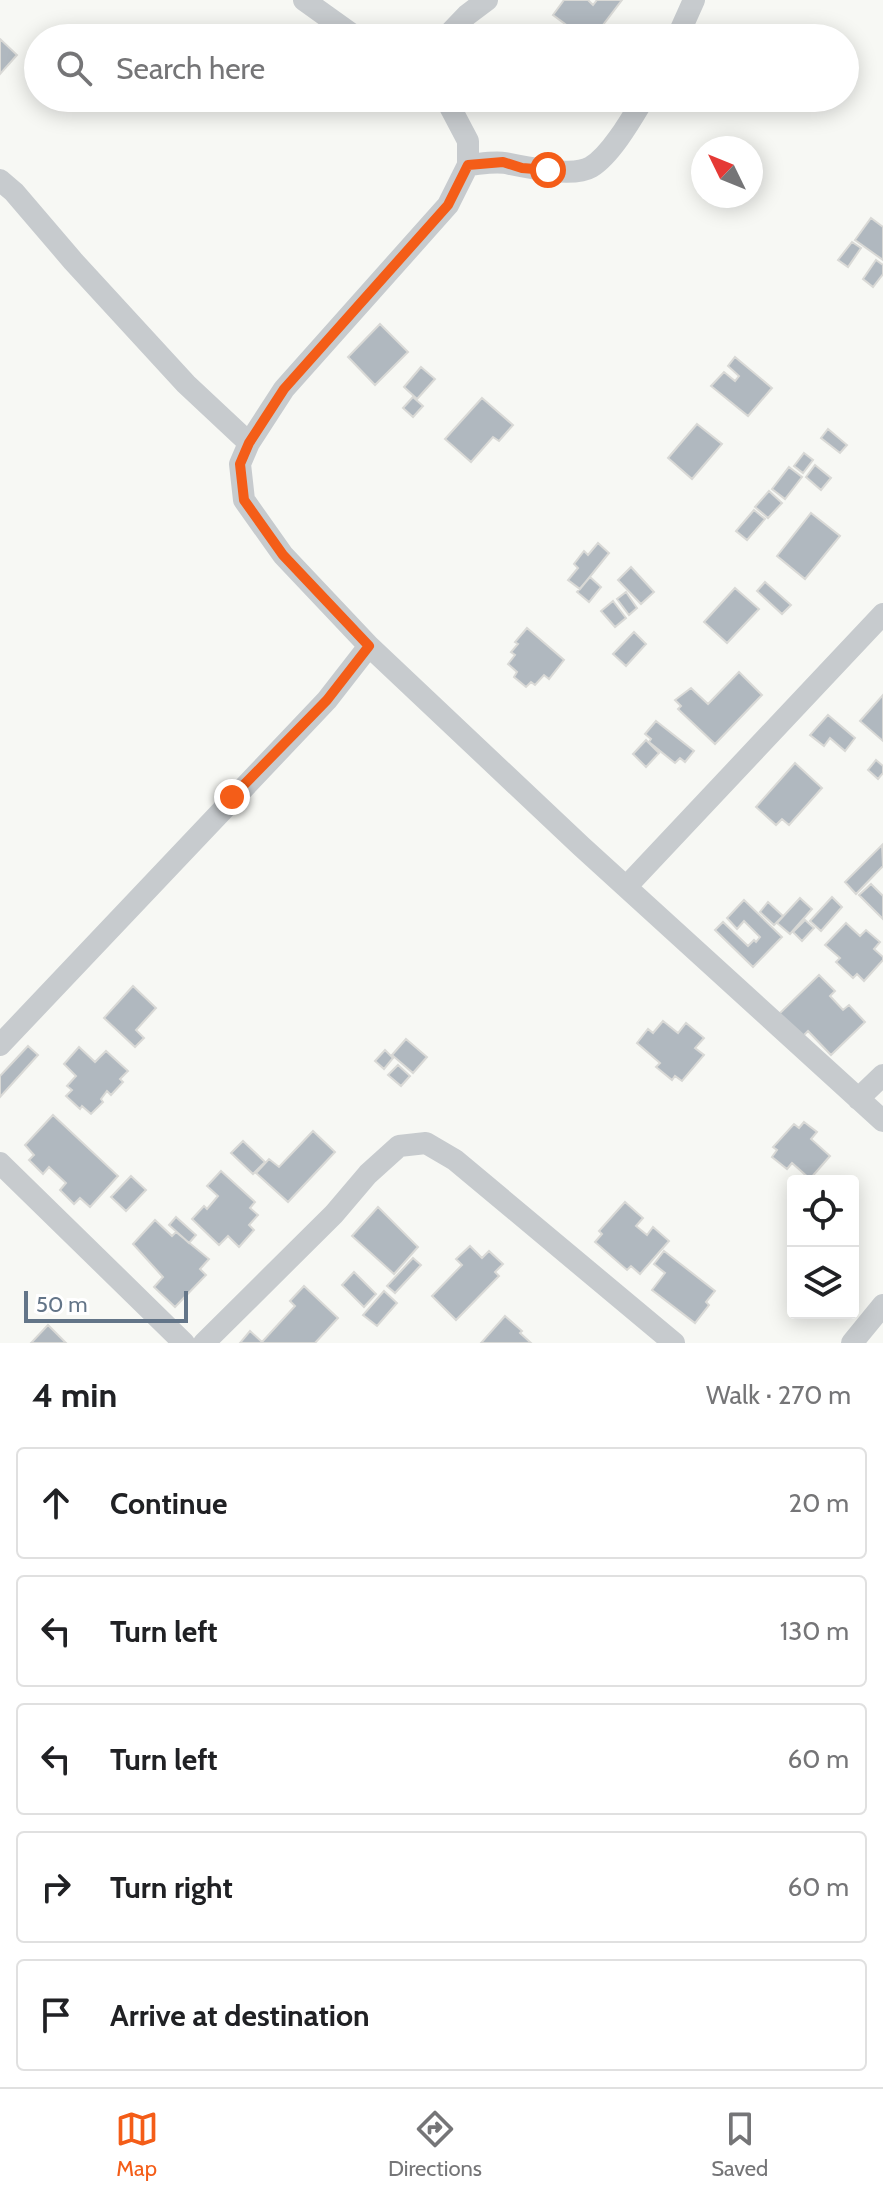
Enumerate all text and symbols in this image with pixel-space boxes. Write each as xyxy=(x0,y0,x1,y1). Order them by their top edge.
search box xyxy=(24,24,859,112)
icon: search xyxy=(52,46,96,90)
text: Search here xyxy=(116,50,265,87)
north arrow xyxy=(691,136,763,208)
route start xyxy=(530,152,566,188)
route end xyxy=(214,779,250,815)
map controls xyxy=(787,1175,859,1319)
button: locate xyxy=(787,1175,859,1247)
button: layers xyxy=(787,1247,859,1319)
scale bar xyxy=(24,1287,188,1323)
text: 50 m xyxy=(36,1291,88,1318)
text: 4 min xyxy=(32,1374,117,1416)
text: Walk · 270 m xyxy=(706,1379,851,1411)
icon: ahead xyxy=(34,1481,78,1525)
text: Continue xyxy=(110,1485,227,1522)
text: 20 m xyxy=(789,1487,849,1519)
icon: left xyxy=(34,1609,78,1653)
text: Turn left xyxy=(110,1613,218,1650)
text: 130 m xyxy=(780,1615,849,1647)
icon: left xyxy=(34,1737,78,1781)
text: Turn left xyxy=(110,1741,218,1778)
text: 60 m xyxy=(787,1743,849,1775)
icon: right xyxy=(34,1865,78,1909)
text: Turn right xyxy=(110,1869,233,1906)
text: 60 m xyxy=(787,1871,849,1903)
icon: arrive xyxy=(34,1993,78,2037)
text: Arrive at destination xyxy=(110,1997,370,2034)
tab: Map xyxy=(115,2107,159,2182)
tab: Directions xyxy=(388,2107,482,2182)
tab: Saved xyxy=(711,2107,768,2182)

